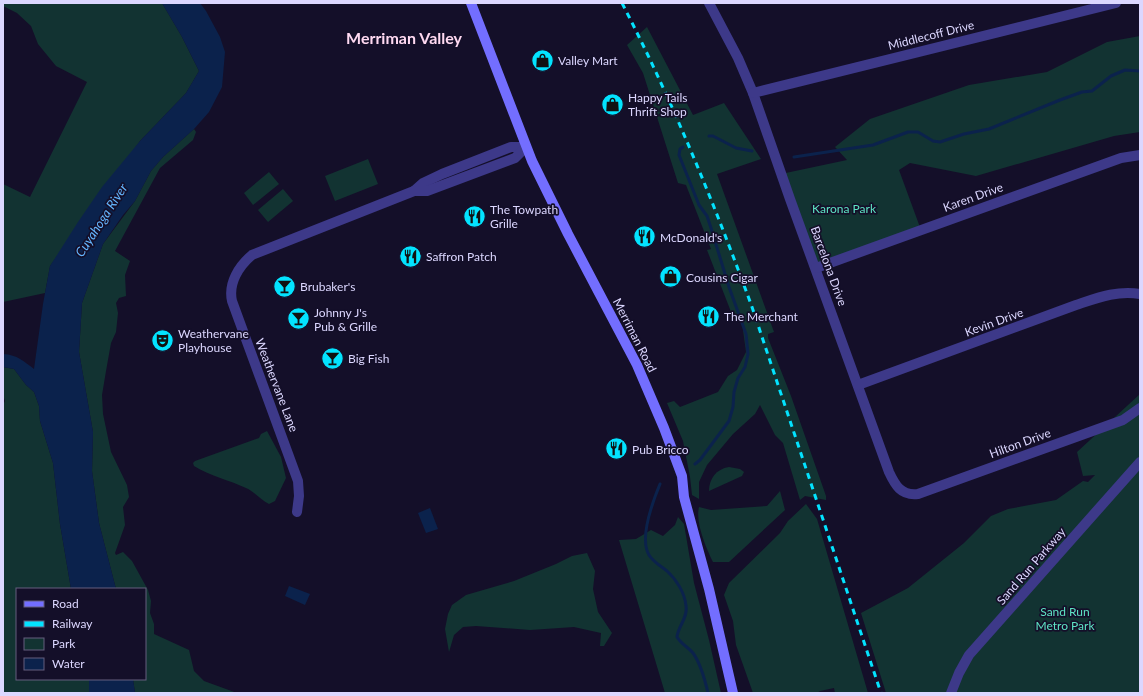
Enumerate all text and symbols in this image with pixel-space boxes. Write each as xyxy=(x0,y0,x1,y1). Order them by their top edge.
street label: Middlecoff Drive xyxy=(886,17,976,53)
district label: Merriman Valley xyxy=(346,28,463,47)
shop icon: Valley Mart xyxy=(529,47,555,73)
place label: Valley Mart xyxy=(558,53,618,68)
place label: Happy Tails Thrift Shop xyxy=(628,90,687,119)
shop icon: Happy Tails Thrift Shop xyxy=(600,91,626,117)
street label: Karen Drive xyxy=(941,179,1005,215)
water label: Cuyahoga River xyxy=(71,180,131,260)
park label: Karona Park xyxy=(812,201,877,216)
place label: The Towpath Grille xyxy=(490,202,558,231)
restaurant icon: The Towpath Grille xyxy=(461,203,487,229)
restaurant icon: McDonald's xyxy=(632,224,658,250)
street label: Barcelona Drive xyxy=(808,224,850,308)
place label: McDonald's xyxy=(660,230,722,245)
restaurant icon: Saffron Patch xyxy=(397,243,423,269)
place label: Saffron Patch xyxy=(426,249,497,264)
shop icon: Cousins Cigar xyxy=(658,264,684,290)
place label: Cousins Cigar xyxy=(686,270,759,285)
bar icon: Brubaker's xyxy=(271,273,297,299)
place label: Brubaker's xyxy=(300,279,355,294)
street label: Merriman Road xyxy=(610,295,660,375)
restaurant icon: The Merchant xyxy=(696,303,722,329)
street label: Kevin Drive xyxy=(963,304,1025,340)
place label: Johnny J's Pub & Grille xyxy=(314,305,377,334)
bar icon: Johnny J's Pub & Grille xyxy=(285,306,311,332)
place label: The Merchant xyxy=(724,309,799,324)
place label: Weathervane Playhouse xyxy=(178,326,249,355)
theatre icon: Weathervane Playhouse xyxy=(149,327,175,353)
street label: Weathervane Lane xyxy=(252,336,302,434)
bar icon: Big Fish xyxy=(320,345,346,371)
place label: Big Fish xyxy=(348,351,389,366)
street label: Hilton Drive xyxy=(987,425,1053,461)
restaurant icon: Pub Bricco xyxy=(604,436,630,462)
place label: Pub Bricco xyxy=(632,442,689,457)
street label: Sand Run Parkway xyxy=(993,524,1069,608)
legend xyxy=(16,588,146,680)
text: Road xyxy=(52,596,79,611)
park label: Sand Run Metro Park xyxy=(1036,604,1095,633)
text: Railway xyxy=(52,616,93,631)
text: Park xyxy=(52,636,76,651)
text: Water xyxy=(52,656,85,671)

